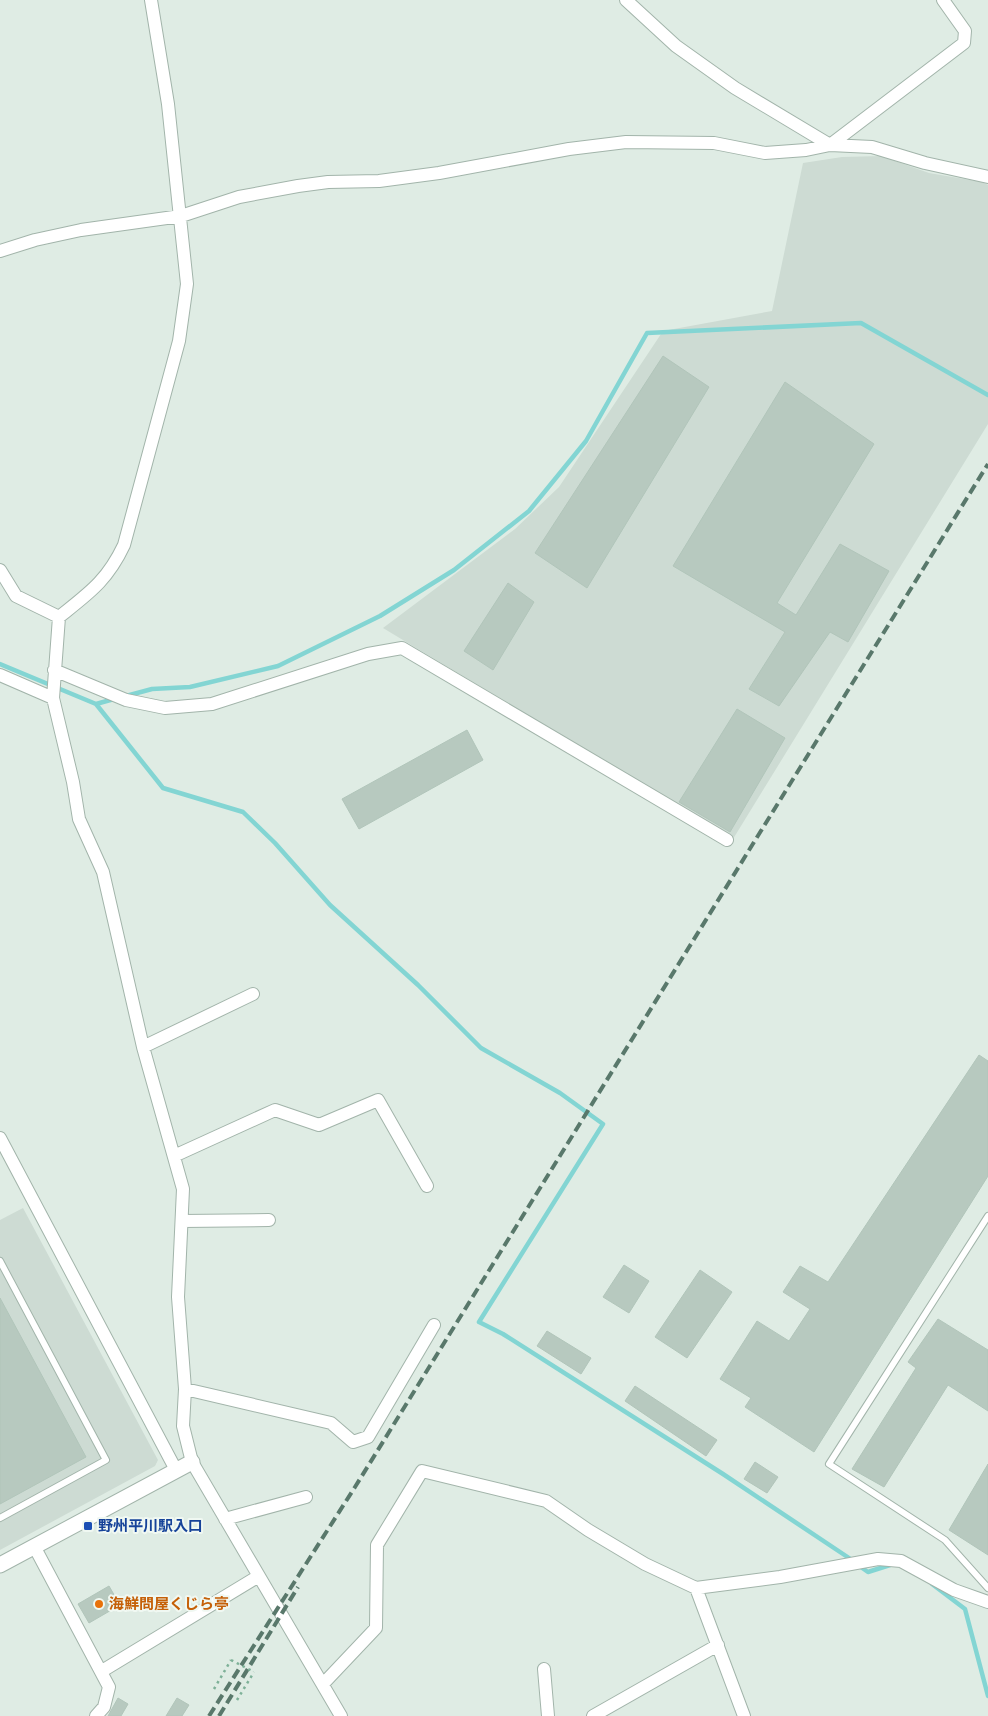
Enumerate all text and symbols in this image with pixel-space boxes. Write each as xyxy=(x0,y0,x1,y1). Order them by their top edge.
place label: 野州平川駅入口 xyxy=(98,1517,203,1535)
marker: 野州平川駅入口 xyxy=(82,1520,94,1532)
place label: 海鮮問屋くじら亭 xyxy=(109,1595,229,1613)
marker: 海鮮問屋くじら亭 xyxy=(93,1598,105,1610)

